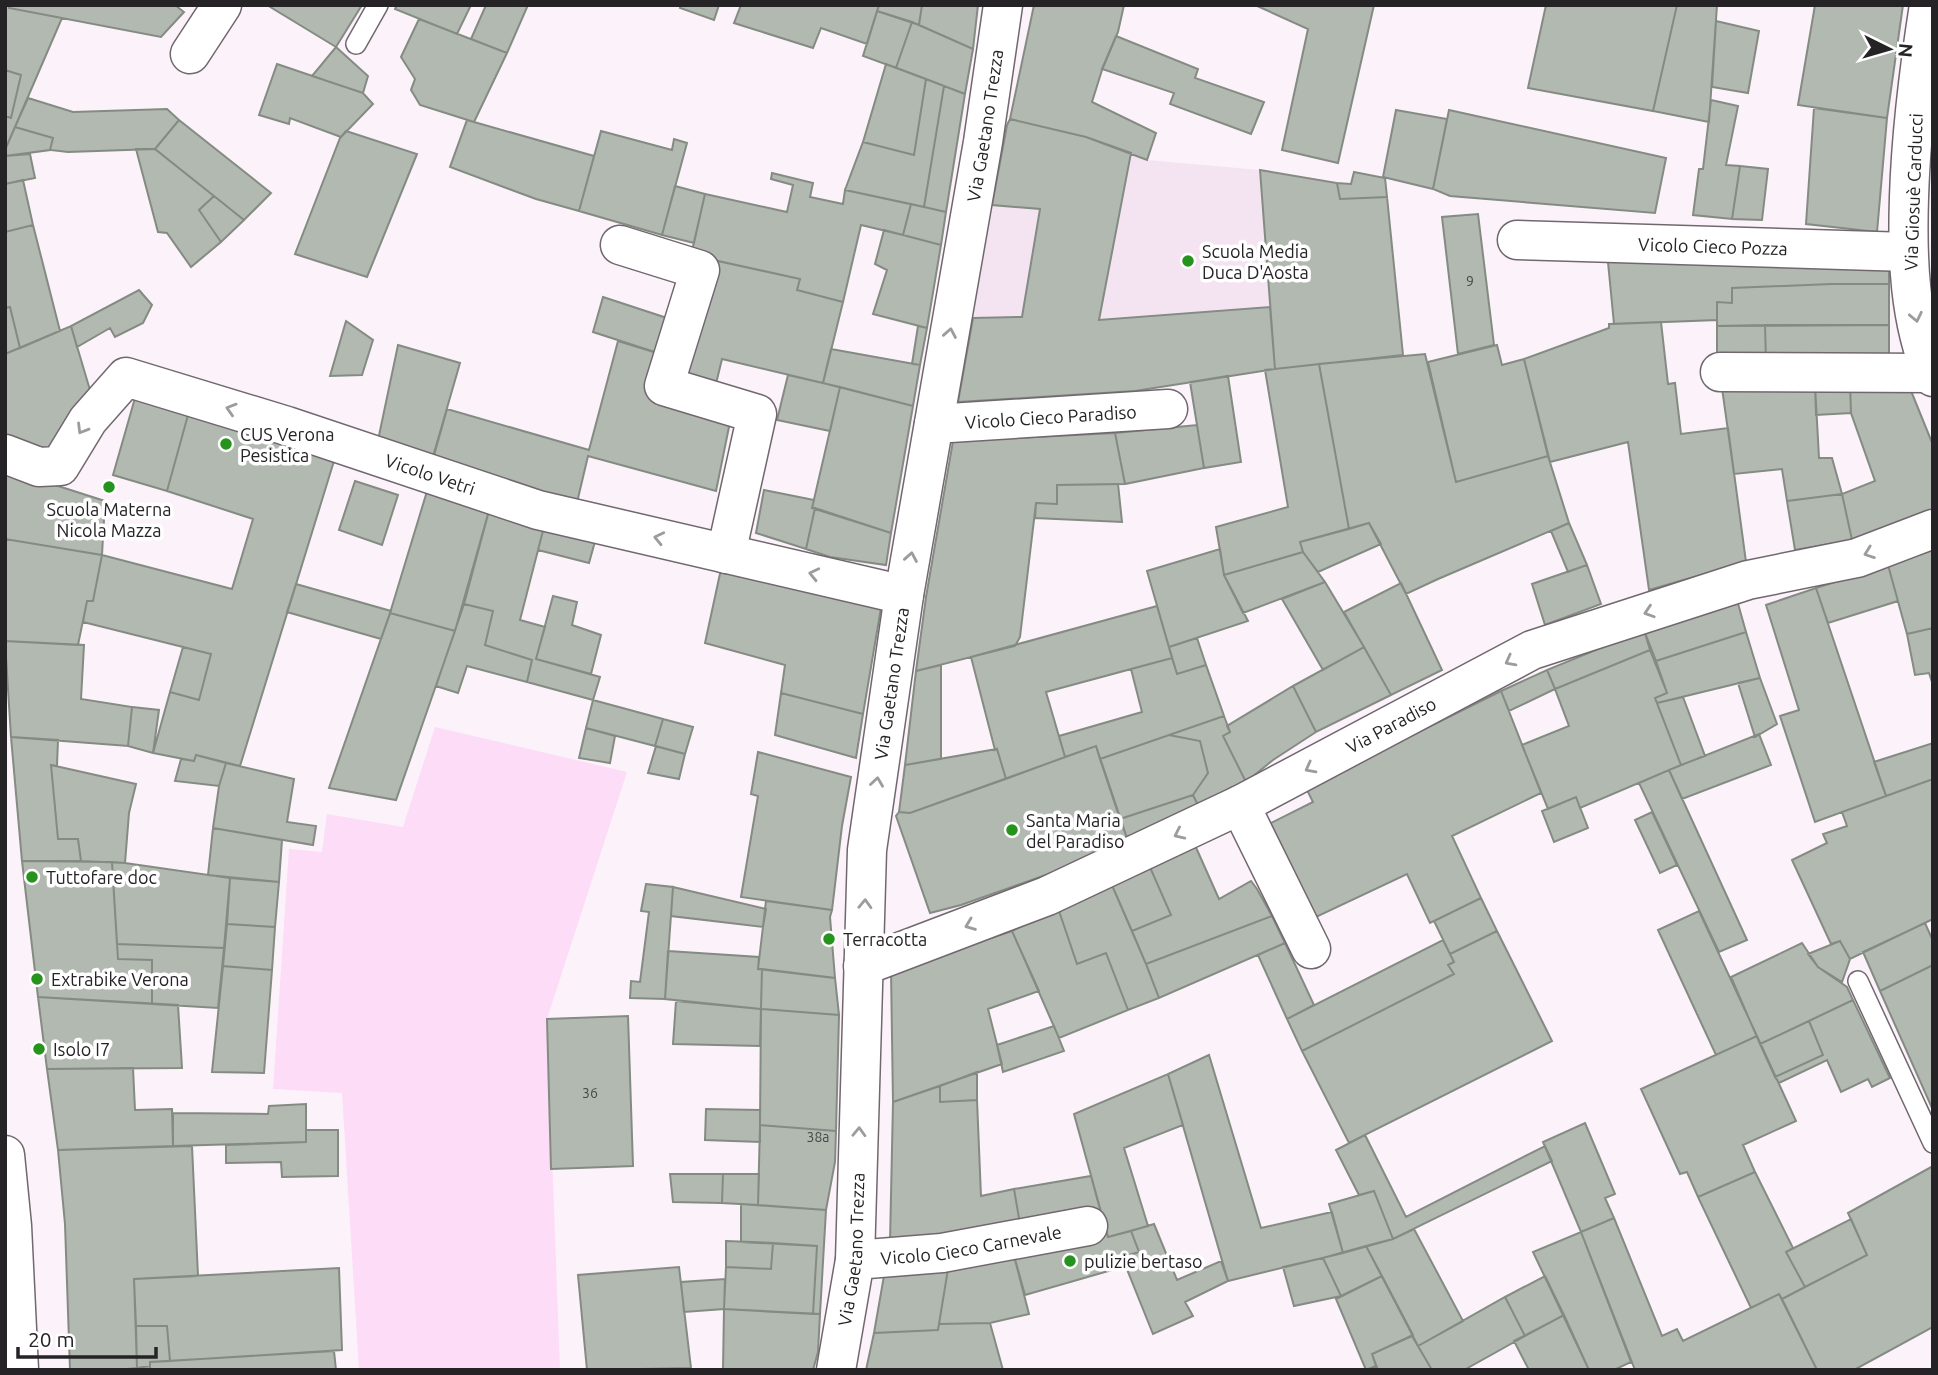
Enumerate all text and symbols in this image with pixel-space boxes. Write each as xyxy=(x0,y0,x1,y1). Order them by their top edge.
north arrow xyxy=(1854,14,1924,84)
text: N xyxy=(1894,42,1918,59)
street label: Via Gaetano Trezza xyxy=(963,48,1006,203)
street label: Via Giosuè Carducci xyxy=(1900,113,1926,271)
street label: Vicolo Cieco Pozza xyxy=(1638,234,1788,258)
place label: Scuola Media Duca D'Aosta xyxy=(1202,241,1309,282)
marker: Scuola Media Duca D'Aosta xyxy=(1180,253,1196,269)
house number: 9 xyxy=(1466,273,1474,289)
one-way arrow xyxy=(1907,311,1922,323)
one-way arrow xyxy=(942,327,957,339)
street label: Vicolo Cieco Paradiso xyxy=(964,401,1137,432)
one-way arrow xyxy=(225,402,237,417)
one-way arrow xyxy=(78,422,91,435)
place label: CUS Verona Pesistica xyxy=(240,424,334,465)
marker: CUS Verona Pesistica xyxy=(218,436,234,452)
street label: Vicolo Vetri xyxy=(383,450,478,498)
marker: Scuola Materna Nicola Mazza xyxy=(101,479,117,495)
place label: Scuola Materna Nicola Mazza xyxy=(47,499,171,540)
one-way arrow xyxy=(653,532,665,547)
one-way arrow xyxy=(1863,545,1875,559)
one-way arrow xyxy=(903,551,918,563)
one-way arrow xyxy=(808,568,820,583)
one-way arrow xyxy=(1644,604,1656,618)
street label: Via Gaetano Trezza xyxy=(870,606,912,761)
one-way arrow xyxy=(1505,653,1517,666)
street label: Via Paradiso xyxy=(1342,693,1439,757)
one-way arrow xyxy=(1304,760,1317,774)
one-way arrow xyxy=(869,776,884,788)
place label: Santa Maria del Paradiso xyxy=(1026,810,1124,851)
marker: Santa Maria del Paradiso xyxy=(1004,822,1020,838)
one-way arrow xyxy=(1174,826,1186,840)
place label: Tuttofare doc xyxy=(46,867,157,887)
marker: Tuttofare doc xyxy=(24,869,40,885)
one-way arrow xyxy=(857,899,873,909)
one-way arrow xyxy=(965,917,977,931)
place label: Terracotta xyxy=(843,929,927,949)
marker: Terracotta xyxy=(821,931,837,947)
place label: Extrabike Verona xyxy=(51,969,189,989)
marker: Extrabike Verona xyxy=(29,971,45,987)
place label: Isolo I7 xyxy=(53,1039,110,1059)
marker: Isolo I7 xyxy=(31,1041,47,1057)
house number: 36 xyxy=(582,1085,598,1101)
one-way arrow xyxy=(851,1126,866,1137)
house number: 38a xyxy=(807,1129,830,1145)
street label: Via Gaetano Trezza xyxy=(834,1172,868,1327)
street label: Vicolo Cieco Carnevale xyxy=(880,1221,1063,1268)
place label: pulizie bertaso xyxy=(1084,1251,1203,1271)
marker: pulizie bertaso xyxy=(1062,1253,1078,1269)
scale bar xyxy=(18,1316,156,1360)
text: 20 m xyxy=(28,1327,75,1351)

